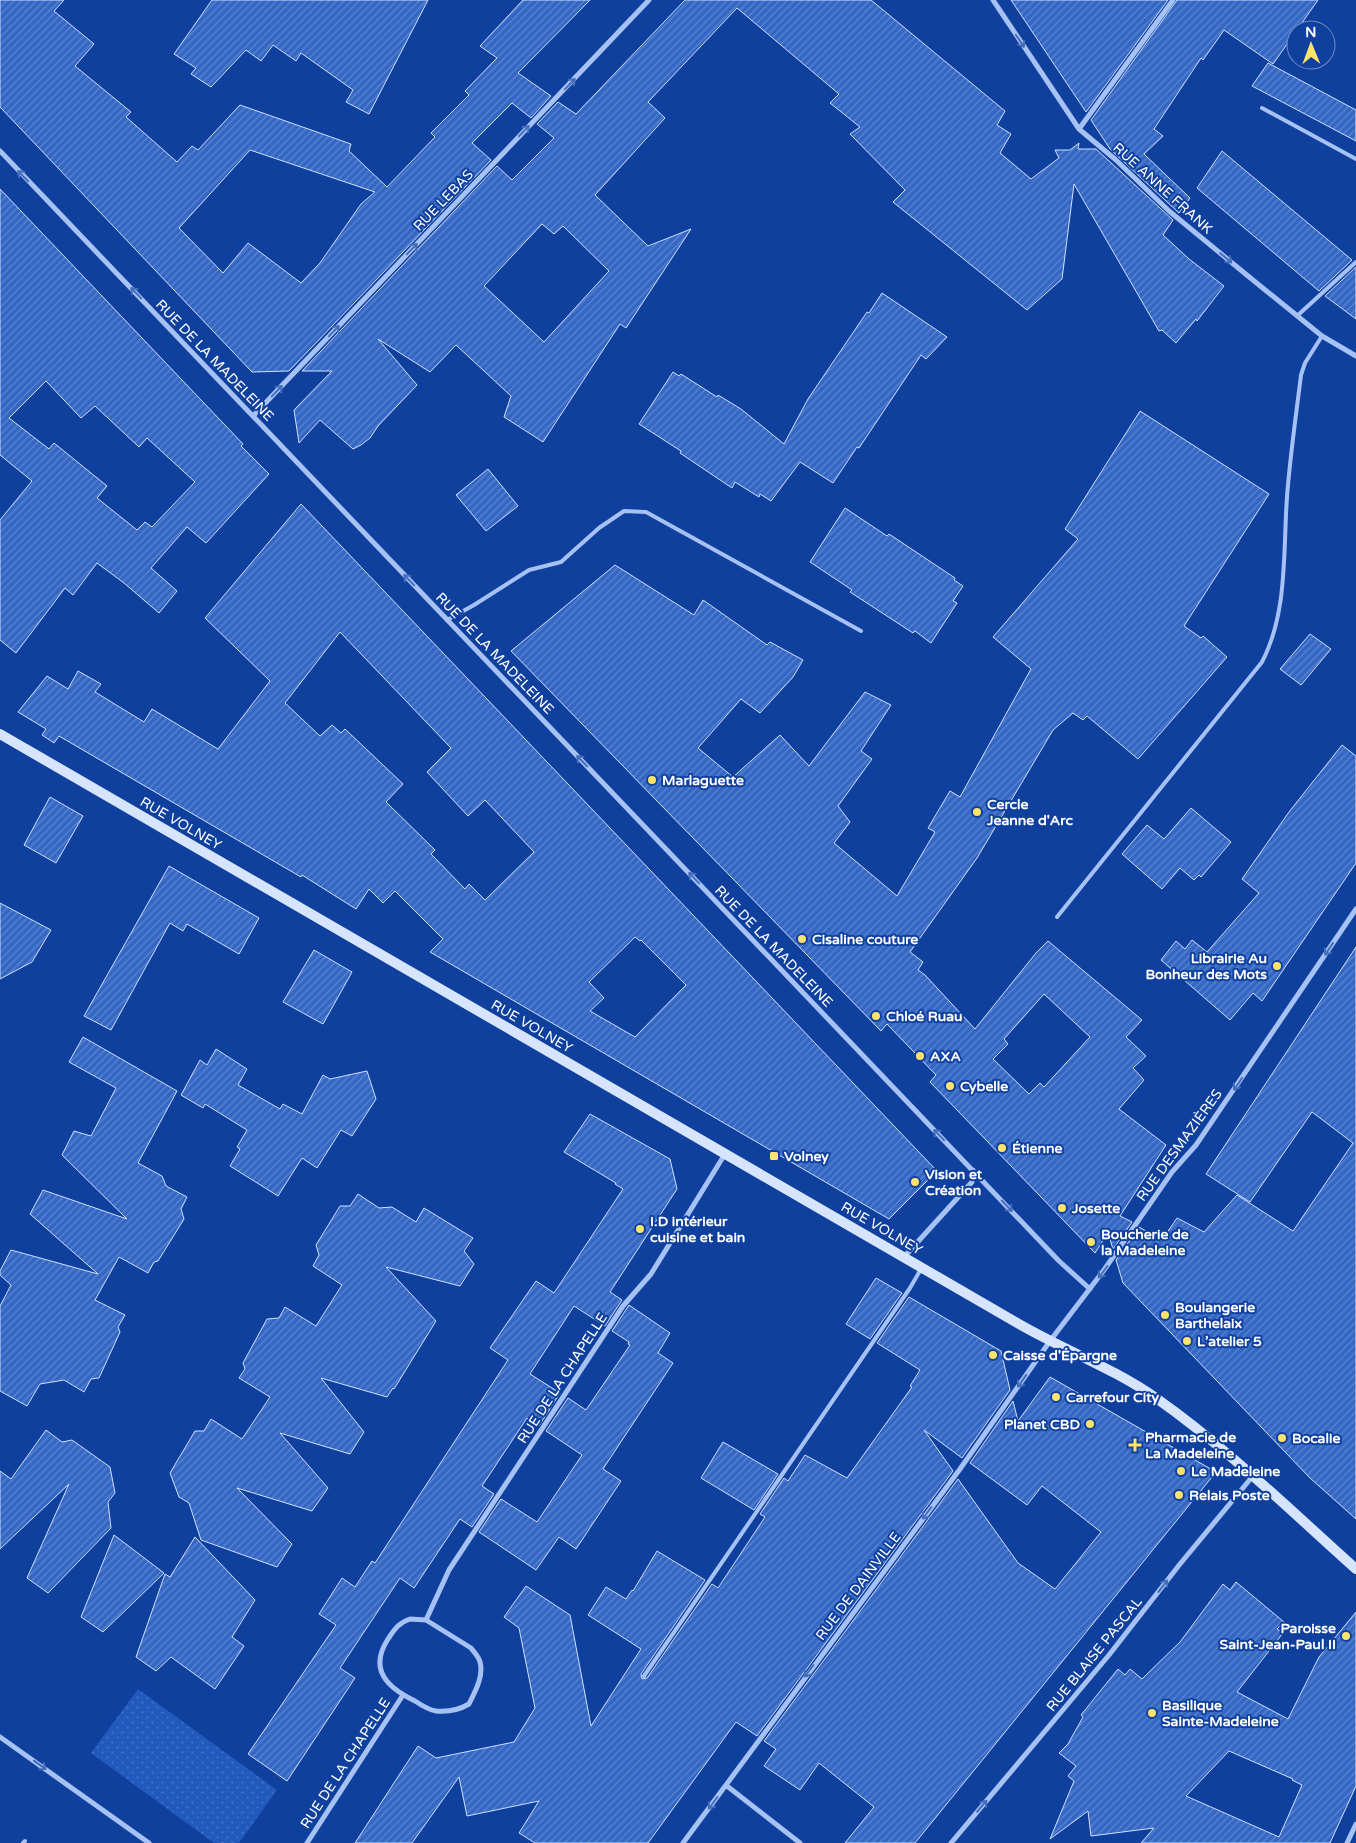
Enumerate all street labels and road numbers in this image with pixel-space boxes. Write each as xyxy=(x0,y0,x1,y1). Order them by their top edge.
street label: RUE ANNE FRANK xyxy=(1109,139,1216,238)
street label: RUE LEBAS xyxy=(410,166,477,235)
street label: RUE DE LA MADELEINE xyxy=(152,296,277,425)
street label: RUE DE LA MADELEINE xyxy=(432,589,557,718)
street label: RUE VOLNEY xyxy=(137,793,225,854)
street label: RUE DE LA MADELEINE xyxy=(711,882,836,1011)
street label: RUE VOLNEY xyxy=(488,996,576,1057)
street label: RUE DESMAZIÈRES xyxy=(1133,1086,1226,1205)
street label: RUE VOLNEY xyxy=(838,1198,926,1259)
street label: RUE DE LA CHAPELLE xyxy=(514,1310,611,1447)
street label: RUE DE DAINVILLE xyxy=(812,1529,905,1644)
street label: RUE BLAISE PASCAL xyxy=(1043,1594,1146,1715)
street label: RUE DE LA CHAPELLE xyxy=(297,1695,394,1832)

